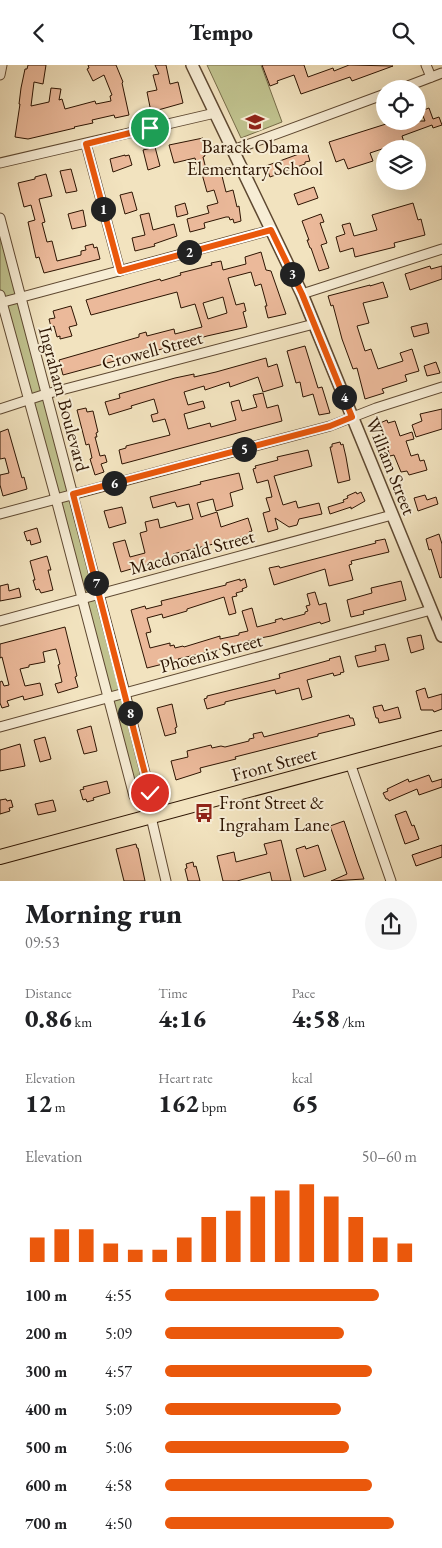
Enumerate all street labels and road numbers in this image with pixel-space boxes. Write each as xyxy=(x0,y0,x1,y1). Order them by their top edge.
street label: Ingraham Boulevard xyxy=(33,324,95,474)
street label: Crowell Street xyxy=(99,325,205,375)
street label: William Street xyxy=(360,413,422,519)
street label: Macdonald Street xyxy=(127,523,257,581)
street label: Phoenix Street xyxy=(157,627,265,679)
street label: Front Street xyxy=(229,741,319,787)

